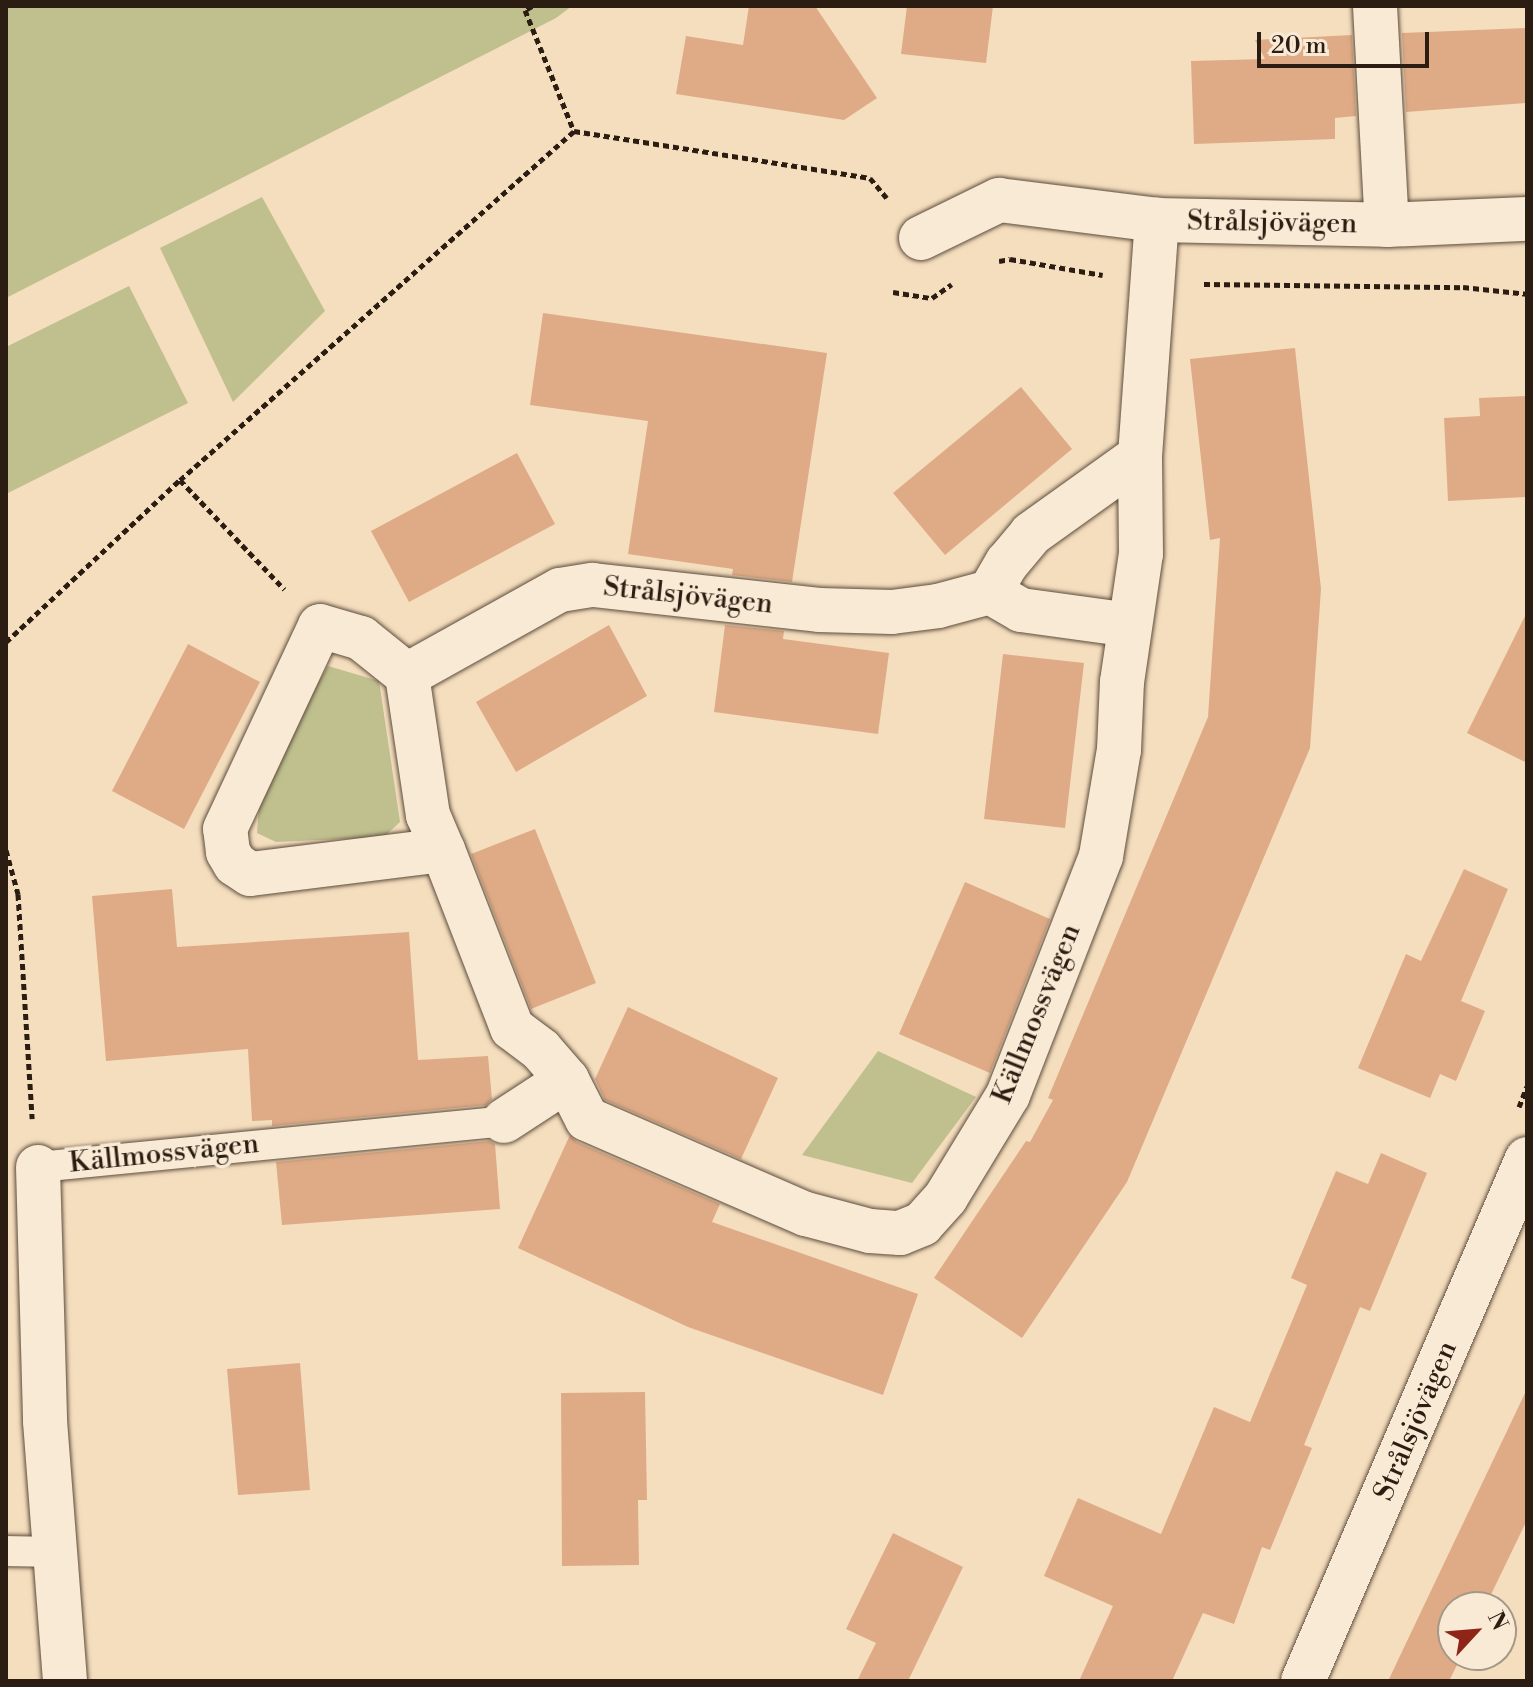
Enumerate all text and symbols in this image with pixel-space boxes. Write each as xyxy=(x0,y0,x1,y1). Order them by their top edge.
scale bar xyxy=(1261,16,1433,66)
text: 20 m xyxy=(1271,31,1327,61)
street label: Strålsjövägen xyxy=(1187,205,1357,241)
street label: Strålsjövägen xyxy=(602,570,774,622)
street label: Källmossvägen xyxy=(986,919,1088,1109)
street label: Källmossvägen xyxy=(67,1127,261,1181)
street label: Strålsjövägen xyxy=(1367,1336,1465,1506)
north arrow xyxy=(1437,1591,1517,1671)
text: N xyxy=(1481,1607,1513,1635)

